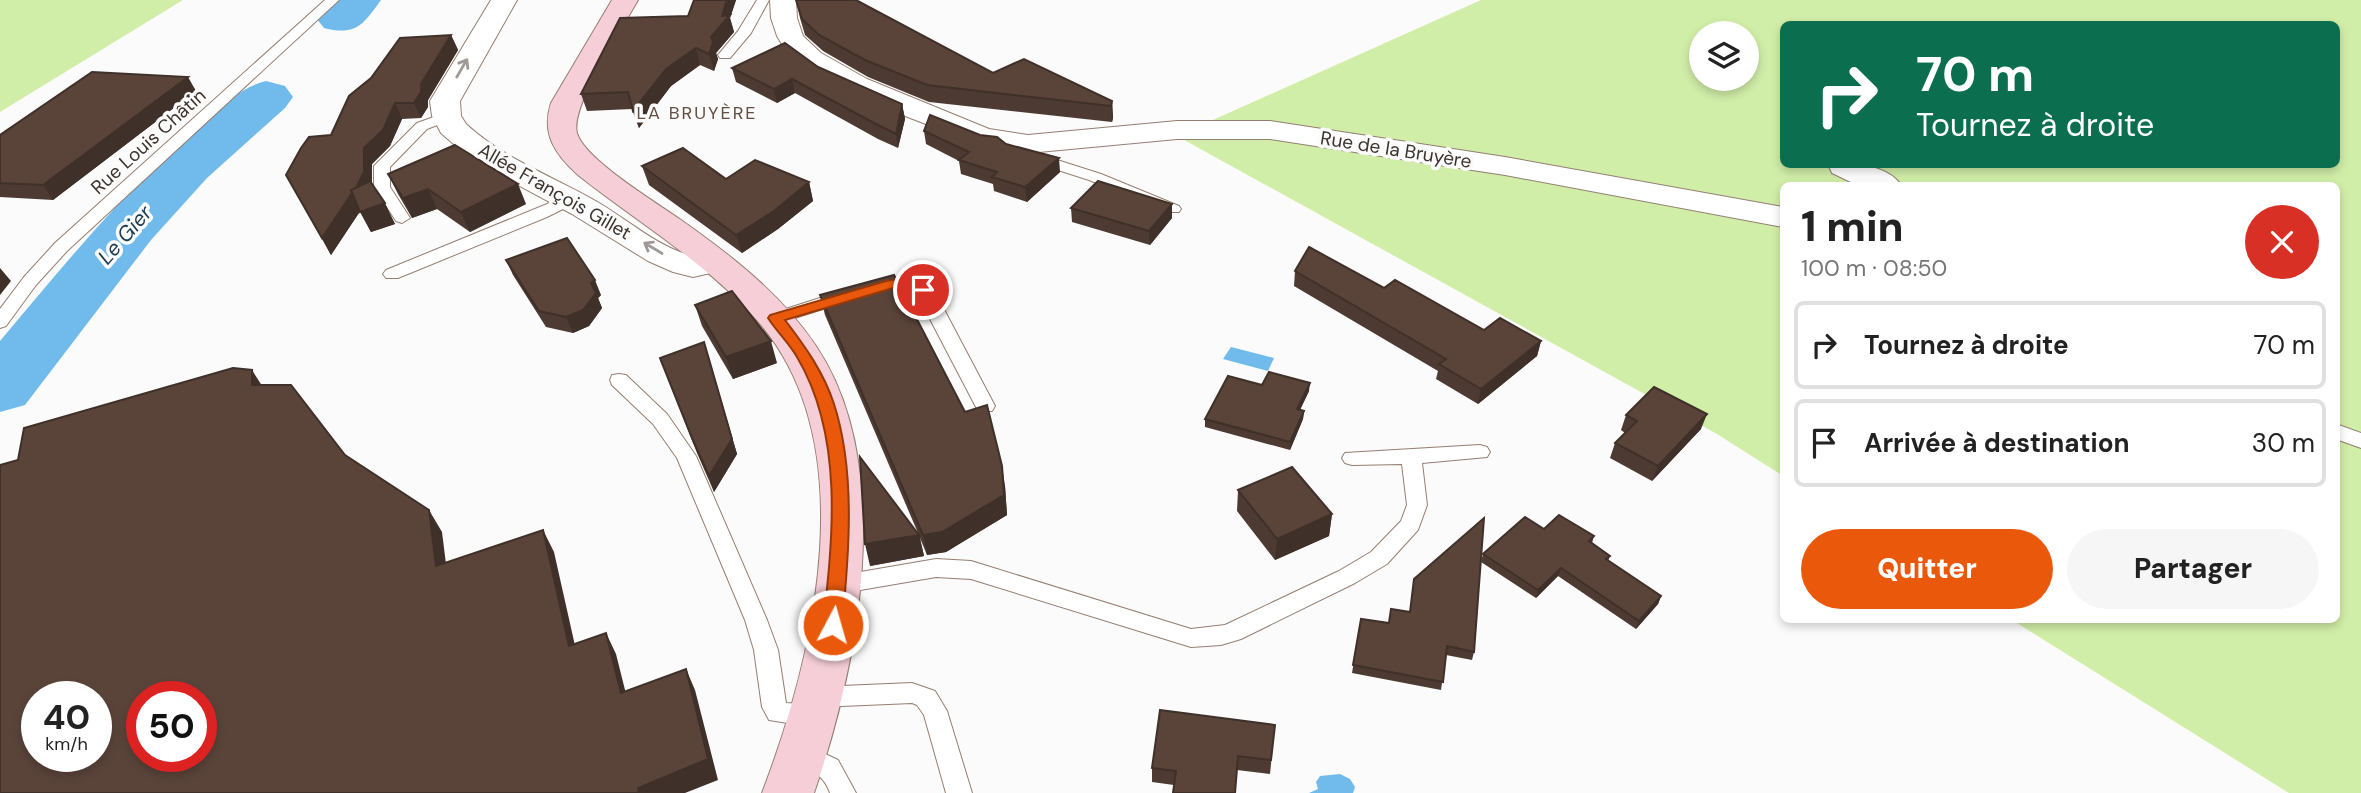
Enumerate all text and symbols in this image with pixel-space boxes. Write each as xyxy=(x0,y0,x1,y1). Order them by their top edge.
map controls xyxy=(1689,21,1759,91)
button: layers xyxy=(1689,21,1759,91)
text: 70 m xyxy=(1916,42,2034,106)
icon: right xyxy=(1801,49,1892,140)
one-way arrow xyxy=(455,59,469,79)
street label: Rue Louis Châtin xyxy=(86,83,211,200)
district label: LA BRUYÈRE xyxy=(636,101,758,125)
text: Tournez à droite xyxy=(1916,104,2154,146)
street label: Rue de la Bruyère xyxy=(1319,125,1473,174)
street label: Allée François Gillet xyxy=(474,137,636,245)
water label: Le Gier xyxy=(92,199,159,270)
text: 1 min xyxy=(1801,199,1904,254)
button: close xyxy=(2245,205,2319,279)
one-way arrow xyxy=(644,241,664,255)
text: 100 m · 08:50 xyxy=(1801,253,1947,283)
pin xyxy=(893,260,953,320)
icon: arrive xyxy=(904,271,942,309)
icon: right xyxy=(1805,326,1843,364)
text: Tournez à droite xyxy=(1864,328,2069,362)
text: 70 m xyxy=(2254,328,2315,362)
icon: arrive xyxy=(1805,424,1843,462)
text: Arrivée à destination xyxy=(1864,426,2130,460)
text: 30 m xyxy=(2252,426,2315,460)
button: Quitter xyxy=(1801,529,2053,609)
button: Partager xyxy=(2067,529,2319,609)
position arrow xyxy=(796,588,870,662)
speed limit sign: 50 xyxy=(126,681,217,772)
text: 40 xyxy=(43,694,90,740)
text: km/h xyxy=(45,732,88,756)

